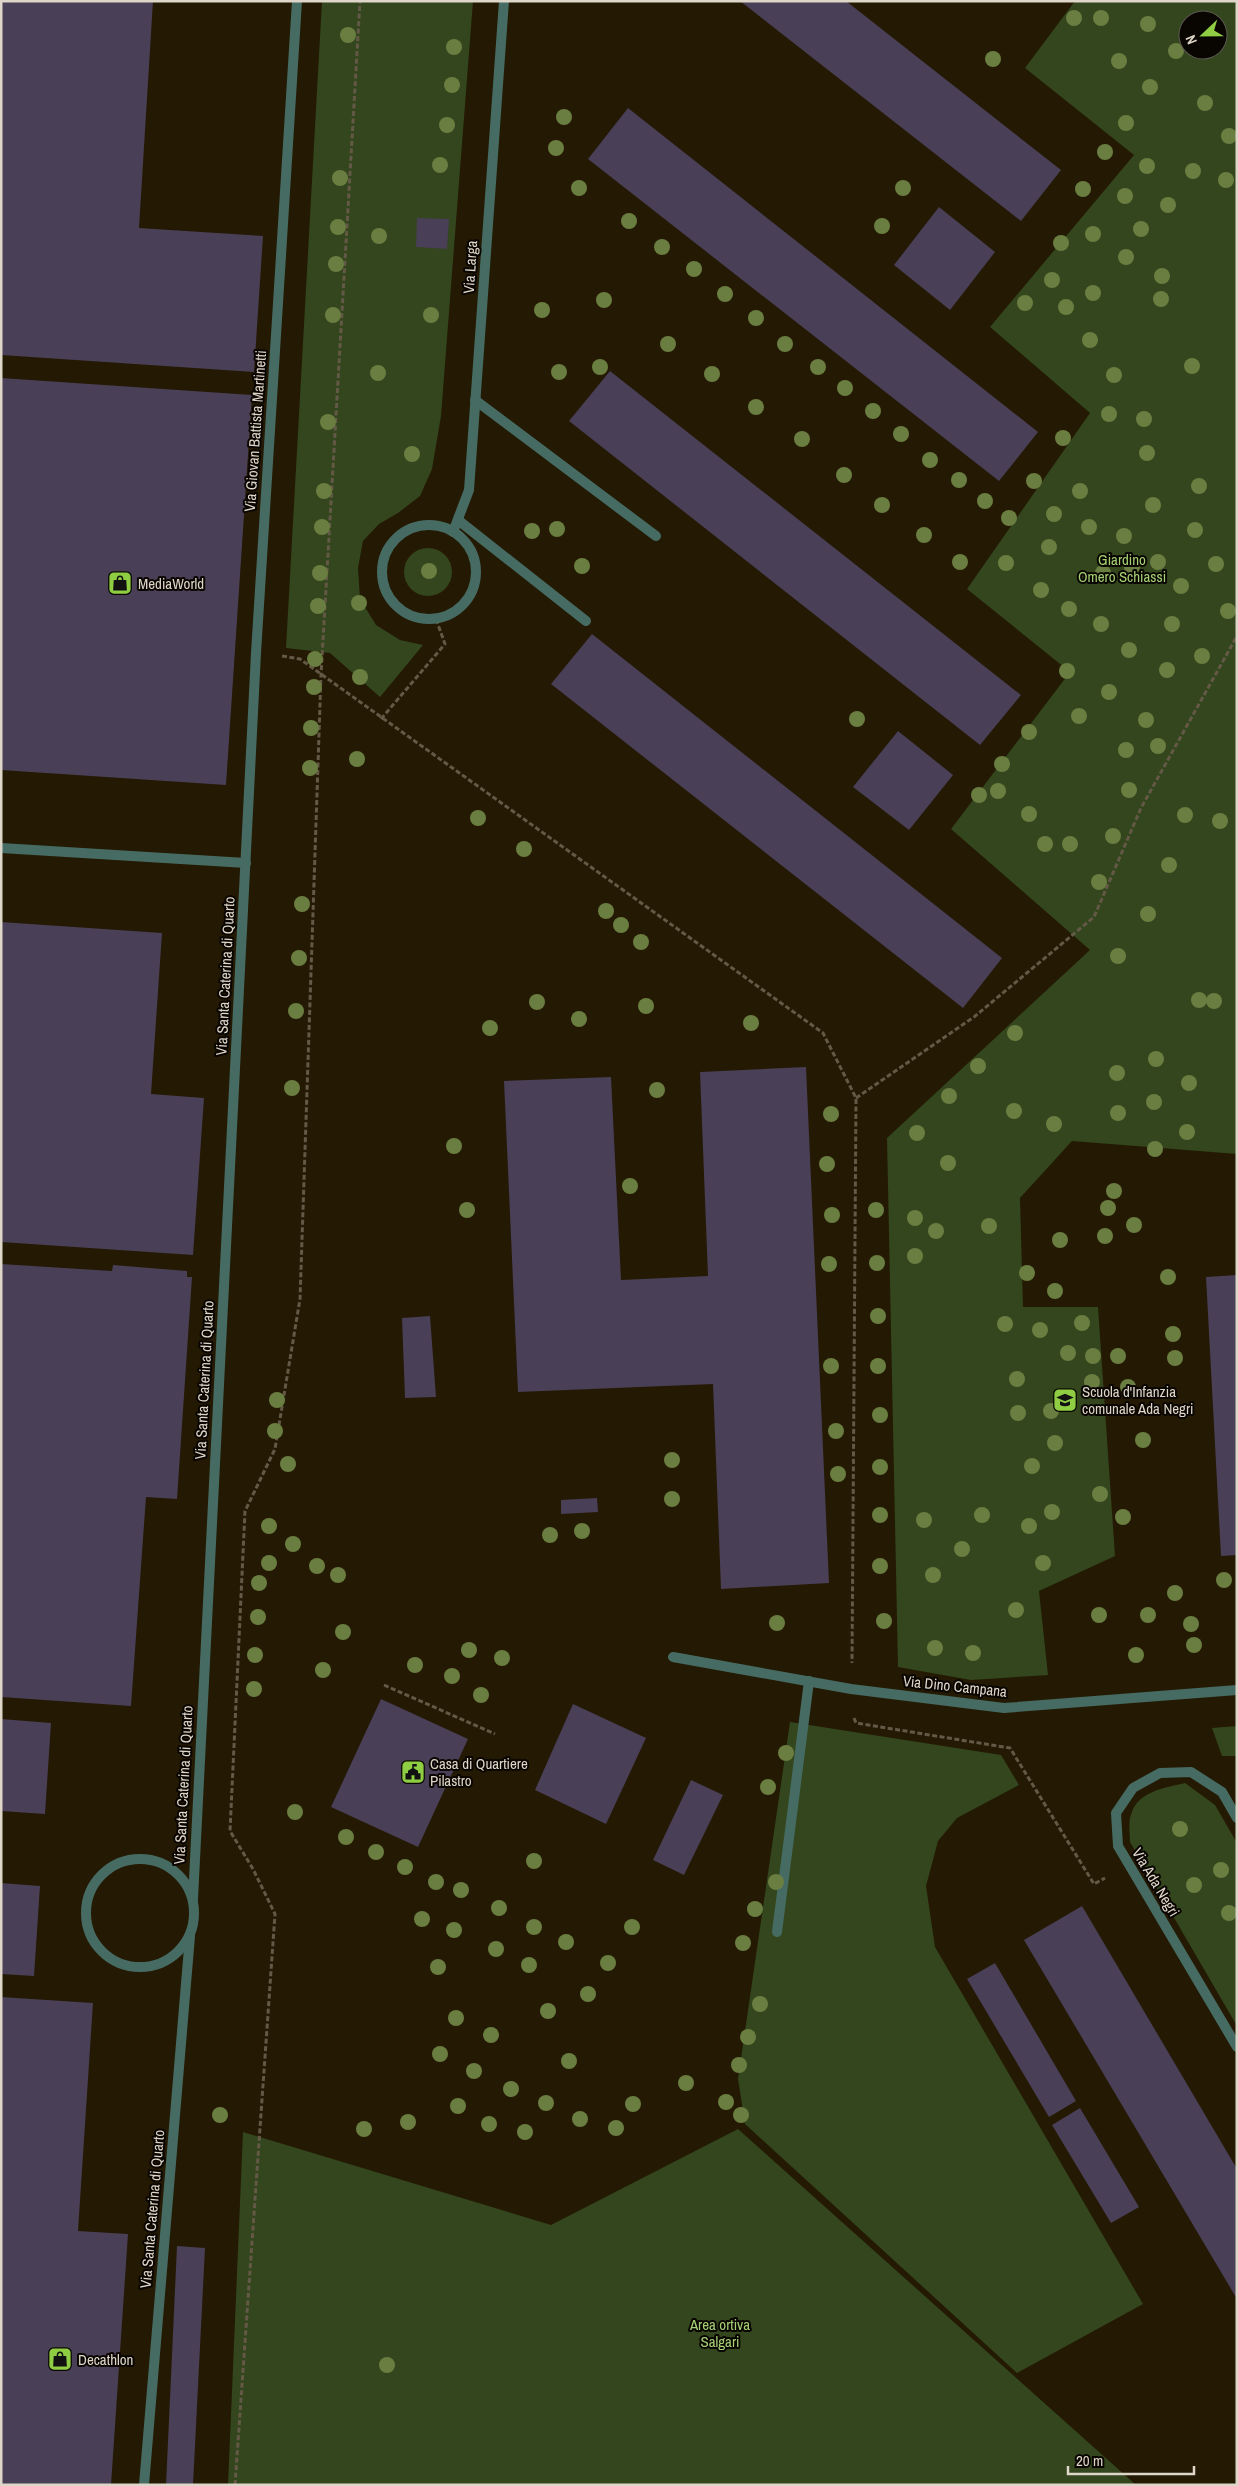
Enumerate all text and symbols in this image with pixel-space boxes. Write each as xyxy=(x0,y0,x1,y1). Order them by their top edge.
north arrow xyxy=(1178,10,1228,60)
text: N xyxy=(1181,33,1201,47)
street label: Via Larga xyxy=(458,240,482,294)
street label: Via Giovan Battista Martinetti xyxy=(239,350,271,512)
park label: Giardino Omero Schiassi xyxy=(1078,549,1166,587)
shop icon: MediaWorld xyxy=(107,570,133,596)
place label: MediaWorld xyxy=(138,573,204,594)
street label: Via Santa Caterina di Quarto xyxy=(210,896,240,1056)
street label: Via Santa Caterina di Quarto xyxy=(189,1300,219,1460)
place label: Scuola d'Infanzia comunale Ada Negri xyxy=(1082,1381,1193,1419)
school or university icon: Scuola d'Infanzia comunale Ada Negri xyxy=(1052,1387,1078,1413)
street label: Via Dino Campana xyxy=(902,1670,1008,1702)
street label: Via Santa Caterina di Quarto xyxy=(168,1705,198,1865)
place label: Casa di Quartiere Pilastro xyxy=(430,1753,528,1791)
public building icon: Casa di Quartiere Pilastro xyxy=(400,1759,426,1785)
street label: Via Ada Negri xyxy=(1127,1844,1185,1920)
street label: Via Santa Caterina di Quarto xyxy=(135,2129,169,2289)
park label: Area ortiva Salgari xyxy=(689,2314,750,2352)
shop icon: Decathlon xyxy=(47,2346,73,2372)
place label: Decathlon xyxy=(78,2349,133,2370)
scale bar xyxy=(1068,2444,1194,2476)
text: 20 m xyxy=(1076,2450,1103,2471)

